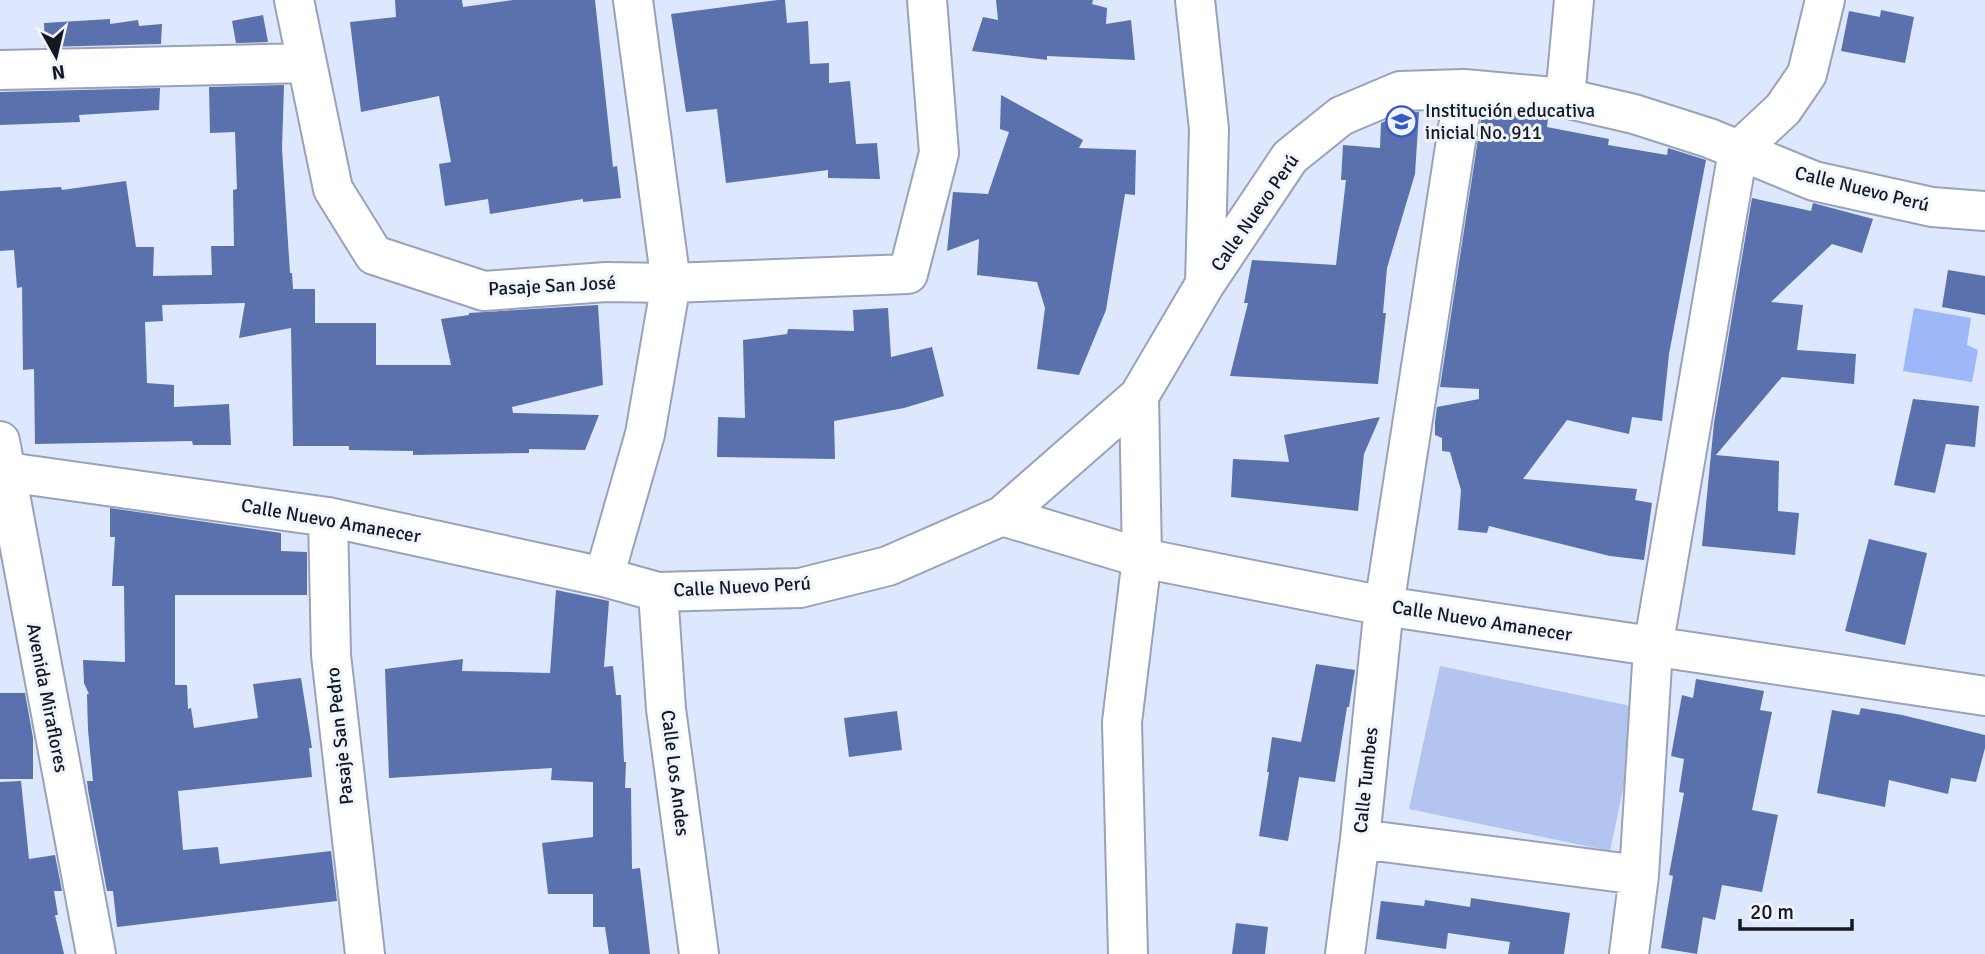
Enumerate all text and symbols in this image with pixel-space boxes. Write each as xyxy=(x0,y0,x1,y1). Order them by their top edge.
north arrow xyxy=(21,21,91,91)
text: N xyxy=(50,59,66,85)
place label: Institución educativa inicial No. 911 xyxy=(1425,99,1595,145)
school or university icon: Institución educativa inicial No. 911 xyxy=(1385,105,1419,139)
street label: Calle Nuevo Perú xyxy=(1206,150,1304,276)
street label: Calle Nuevo Perú xyxy=(1792,161,1932,217)
street label: Pasaje San José xyxy=(488,271,616,301)
street label: Calle Nuevo Amanecer xyxy=(239,493,423,549)
street label: Calle Nuevo Perú xyxy=(673,571,811,603)
street label: Calle Nuevo Amanecer xyxy=(1390,595,1574,647)
street label: Avenida Miraflores xyxy=(21,621,73,775)
street label: Pasaje San Pedro xyxy=(321,666,359,806)
street label: Calle Los Andes xyxy=(655,708,695,838)
street label: Calle Tumbes xyxy=(1348,726,1384,834)
scale bar xyxy=(1740,888,1852,932)
text: 20 m xyxy=(1750,899,1794,925)

